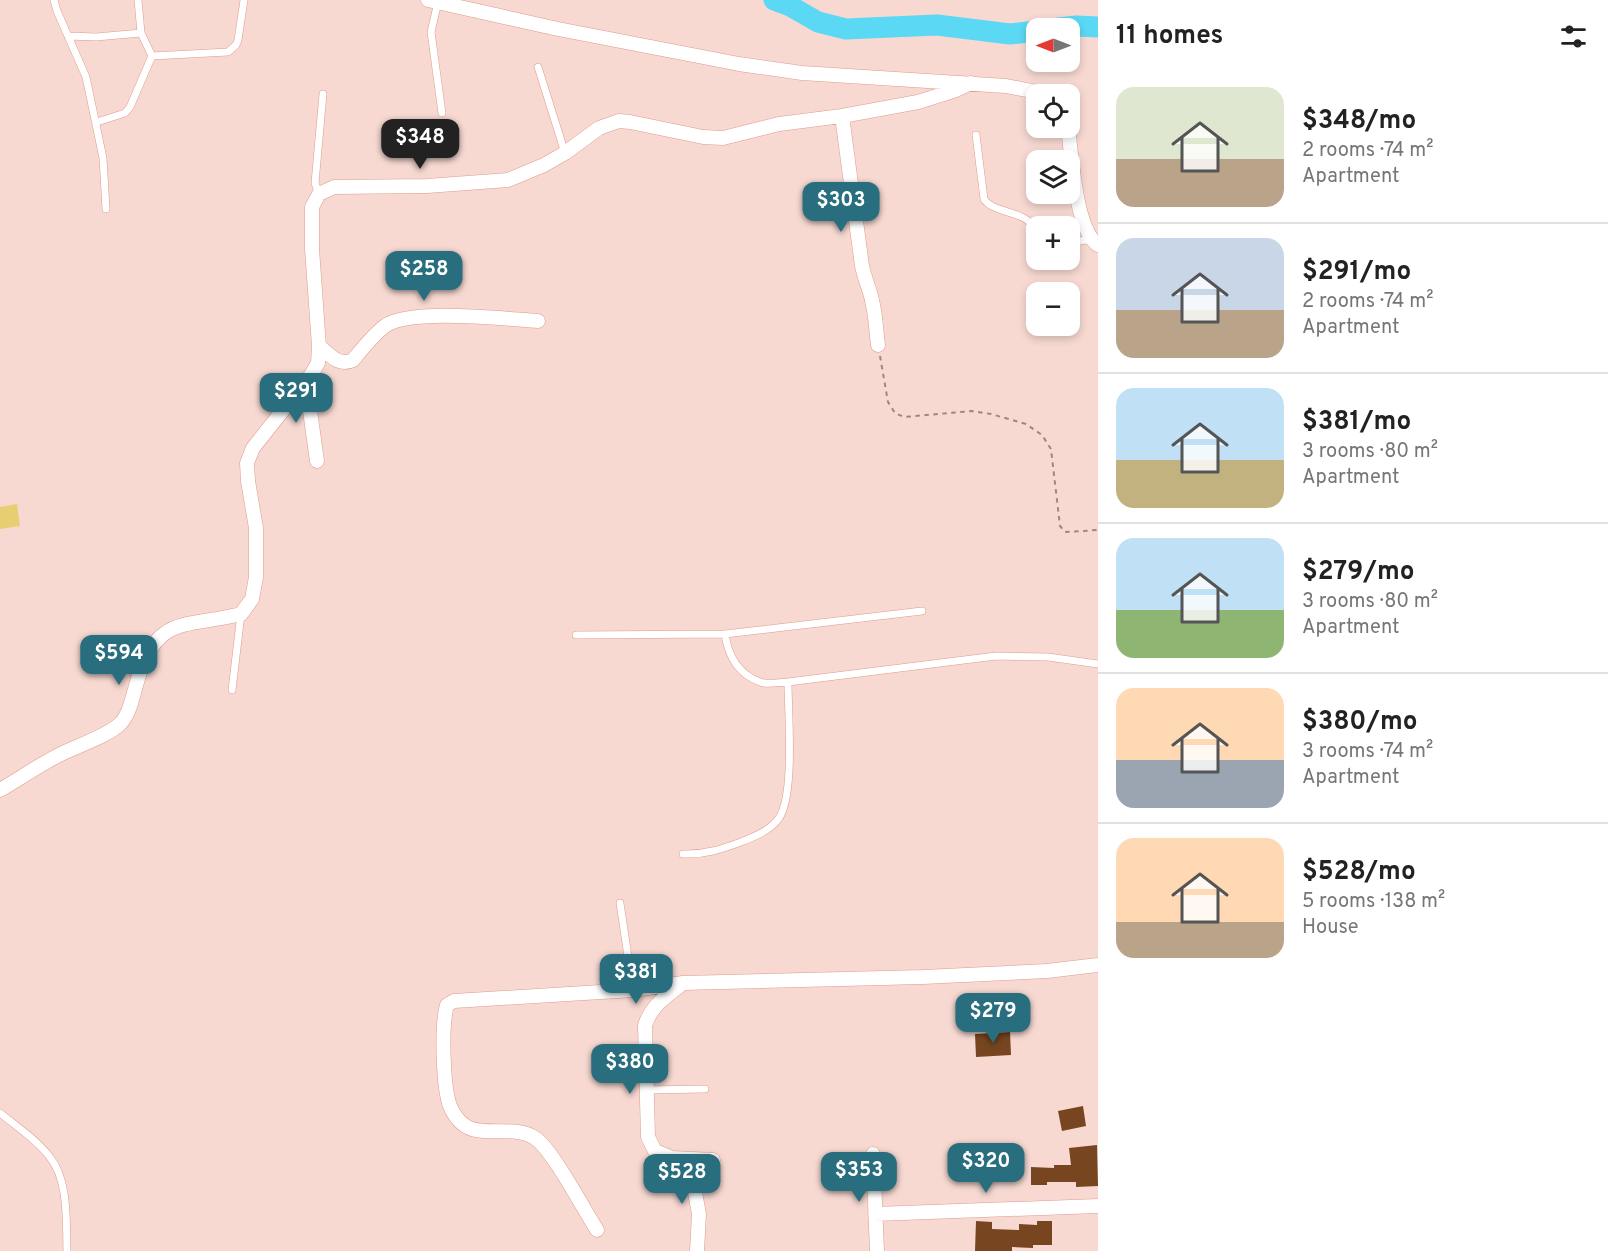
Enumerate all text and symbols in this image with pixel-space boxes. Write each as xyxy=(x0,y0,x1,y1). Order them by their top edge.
north arrow xyxy=(1026,18,1080,72)
map controls xyxy=(1026,18,1080,336)
text: 11 homes xyxy=(1116,20,1223,53)
icon: filters xyxy=(1557,20,1590,53)
button: locate xyxy=(1026,84,1080,138)
text: $348/mo xyxy=(1302,105,1416,138)
icon: home xyxy=(1164,111,1236,183)
pin: $348 xyxy=(384,119,456,170)
text: $348 xyxy=(395,125,445,151)
text: 2 rooms · 74 m² xyxy=(1302,138,1433,164)
button: layers xyxy=(1026,150,1080,204)
text: Apartment xyxy=(1302,164,1400,190)
pin: $303 xyxy=(805,182,877,233)
text: $303 xyxy=(817,188,865,214)
button: + xyxy=(1026,216,1080,270)
pin: $258 xyxy=(388,251,460,302)
text: $291/mo xyxy=(1302,256,1411,289)
text: $258 xyxy=(399,257,449,283)
icon: home xyxy=(1164,262,1236,334)
button: − xyxy=(1026,282,1080,336)
text: 2 rooms · 74 m² xyxy=(1302,289,1433,315)
text: Apartment xyxy=(1302,315,1400,341)
pin: $291 xyxy=(260,373,332,424)
text: $291 xyxy=(274,379,318,405)
text: $381/mo xyxy=(1302,406,1411,439)
icon: home xyxy=(1164,412,1236,484)
text: 3 rooms · 80 m² xyxy=(1302,439,1438,465)
text: Apartment xyxy=(1302,465,1400,491)
text: $279/mo xyxy=(1302,556,1415,589)
icon: home xyxy=(1164,562,1236,634)
text: 3 rooms · 80 m² xyxy=(1302,589,1438,615)
text: Apartment xyxy=(1302,615,1400,641)
pin: $594 xyxy=(83,635,155,686)
text: $594 xyxy=(94,641,144,667)
text: $380/mo xyxy=(1302,706,1418,739)
icon: home xyxy=(1164,712,1236,784)
text: 3 rooms · 74 m² xyxy=(1302,739,1433,765)
text: Apartment xyxy=(1302,765,1400,791)
text: $528/mo xyxy=(1302,856,1416,889)
icon: home xyxy=(1164,862,1236,934)
text: 5 rooms · 138 m² xyxy=(1302,889,1445,915)
text: House xyxy=(1302,915,1358,941)
pin: $381 xyxy=(600,954,672,1005)
text: $381 xyxy=(614,960,658,986)
pin: $279 xyxy=(957,993,1029,1044)
text: $279 xyxy=(969,999,1017,1025)
pin: $380 xyxy=(594,1044,666,1095)
text: $380 xyxy=(605,1050,655,1076)
pin: $320 xyxy=(950,1143,1022,1194)
text: $320 xyxy=(961,1149,1011,1175)
pin: $353 xyxy=(823,1152,895,1203)
pin: $528 xyxy=(646,1154,718,1205)
text: $353 xyxy=(835,1158,883,1184)
text: $528 xyxy=(657,1160,707,1186)

